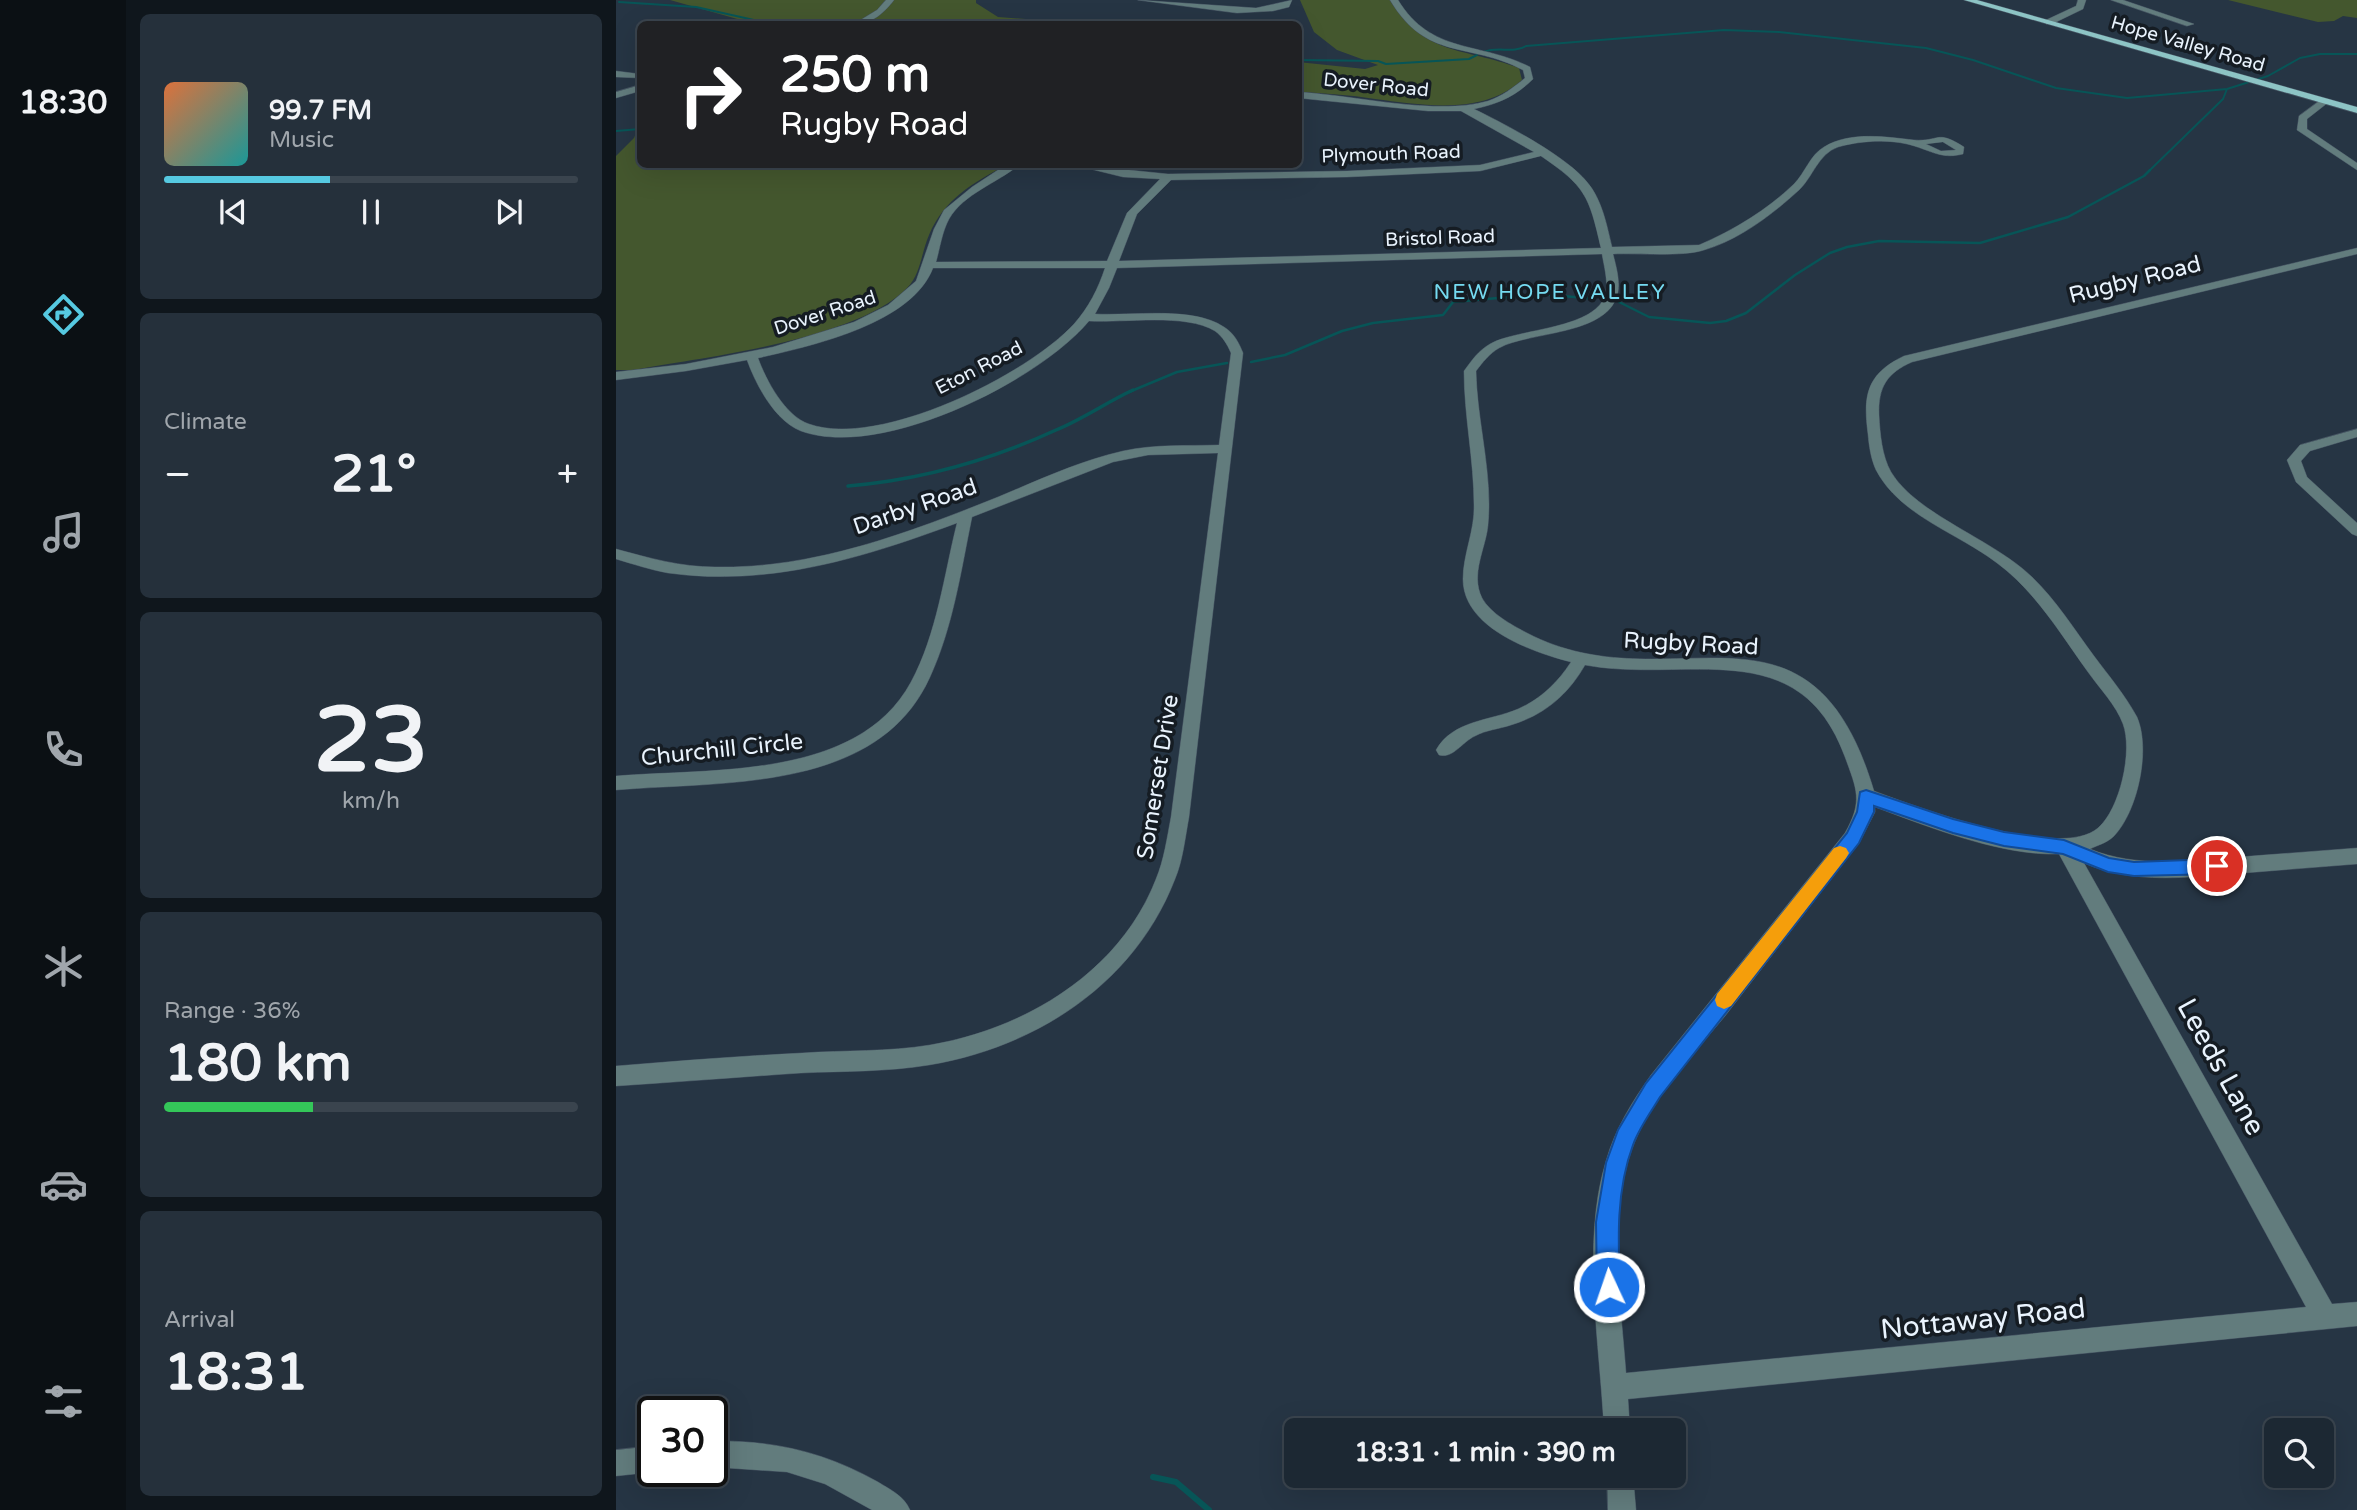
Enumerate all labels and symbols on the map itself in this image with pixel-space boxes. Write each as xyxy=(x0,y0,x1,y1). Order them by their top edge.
street label: Hope Valley Road xyxy=(2108,11,2268,77)
street label: Dover Road xyxy=(1322,69,1430,101)
street label: Plymouth Road xyxy=(1321,141,1461,167)
street label: Bristol Road xyxy=(1385,225,1495,251)
street label: Rugby Road xyxy=(2066,250,2204,310)
district label: NEW HOPE VALLEY xyxy=(1433,280,1667,305)
street label: Dover Road xyxy=(771,286,879,340)
street label: Eton Road xyxy=(932,337,1026,399)
street label: Darby Road xyxy=(849,473,981,541)
street label: Rugby Road xyxy=(1623,626,1759,662)
street label: Somerset Drive xyxy=(1131,693,1185,861)
street label: Churchill Circle xyxy=(639,728,805,772)
pin xyxy=(2187,836,2247,896)
street label: Leeds Lane xyxy=(2170,993,2272,1141)
position arrow xyxy=(1572,1250,1646,1324)
street label: Nottaway Road xyxy=(1879,1291,2087,1347)
speed limit sign: 30 xyxy=(637,1396,728,1487)

